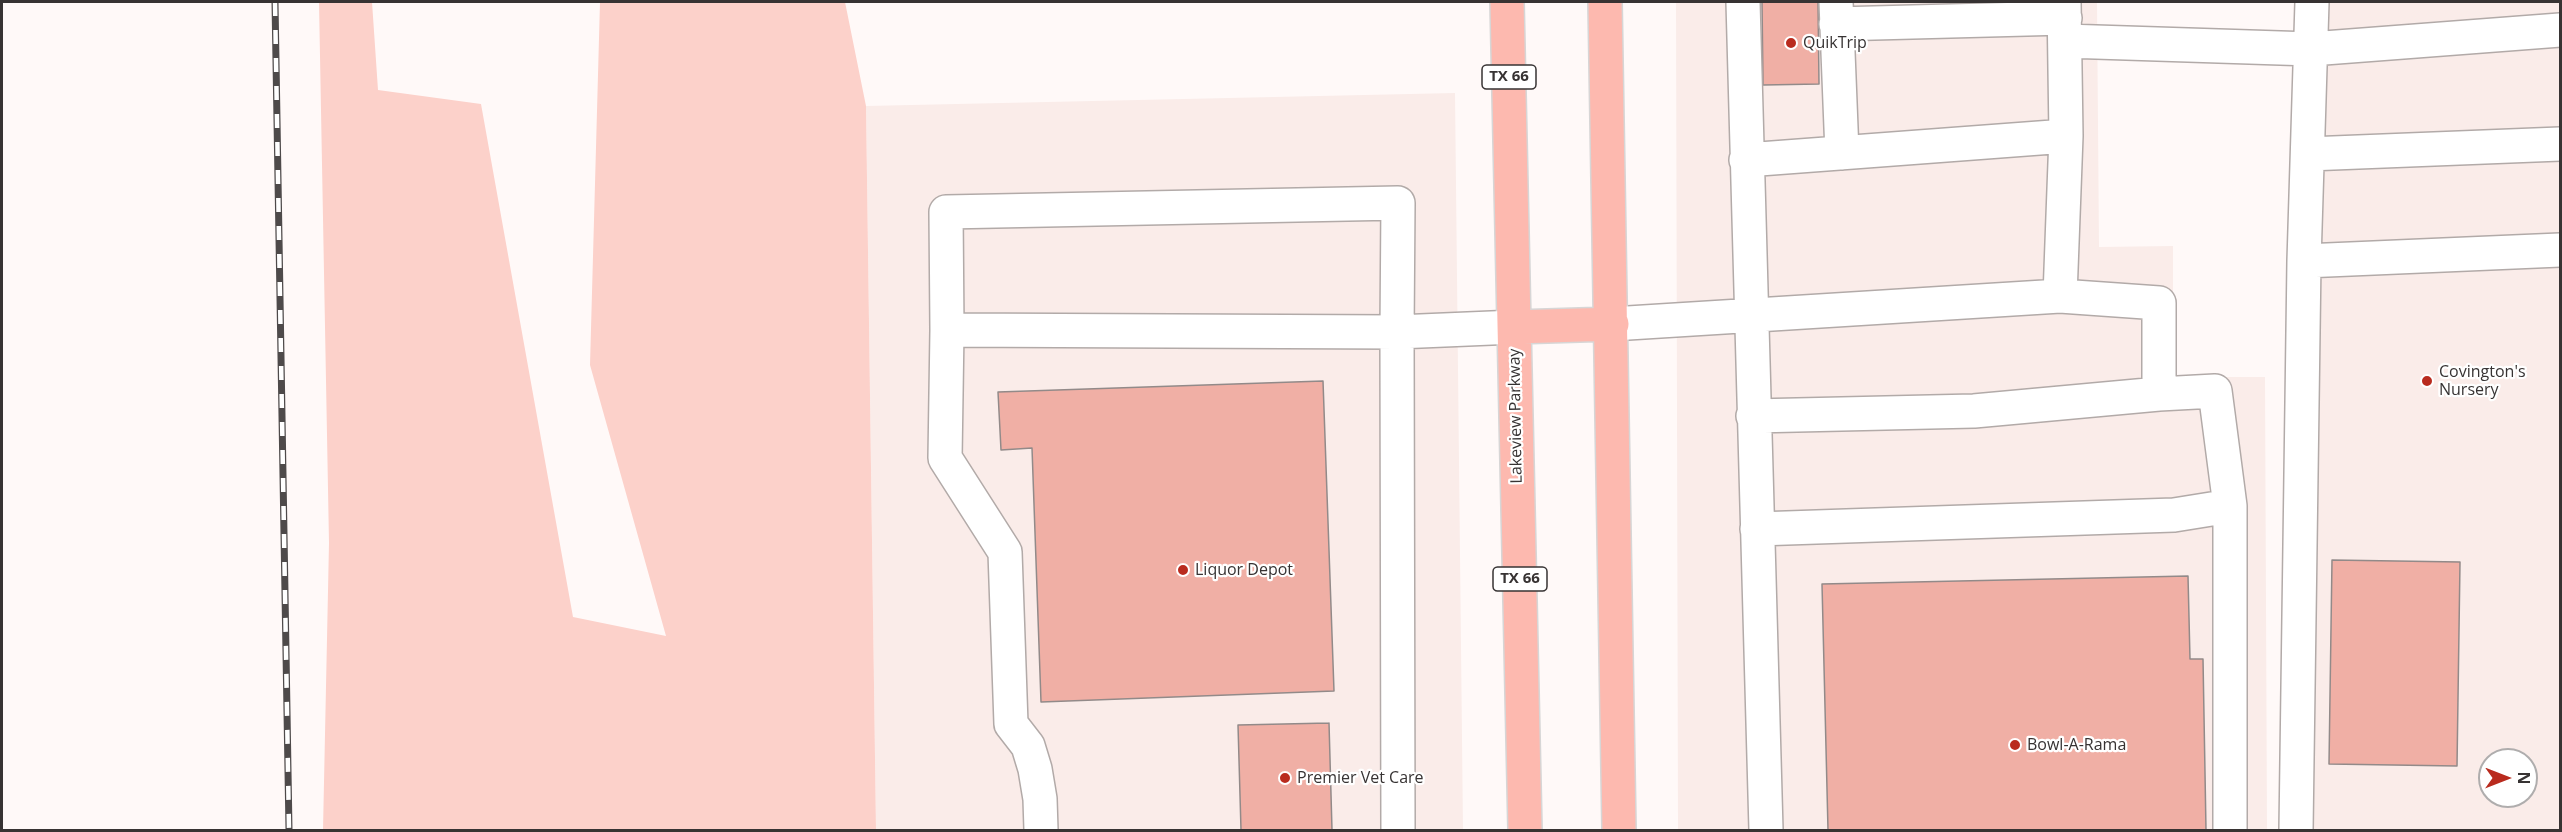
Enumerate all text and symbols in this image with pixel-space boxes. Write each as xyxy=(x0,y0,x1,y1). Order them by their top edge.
place label: QuikTrip xyxy=(1803,33,1867,53)
marker: QuikTrip xyxy=(1784,36,1798,50)
road number: TX 66 xyxy=(1482,65,1536,89)
street label: Lakeview Parkway xyxy=(1505,348,1527,484)
place label: Covington's Nursery xyxy=(2439,362,2526,400)
marker: Covington's Nursery xyxy=(2420,374,2434,388)
place label: Liquor Depot xyxy=(1195,560,1293,580)
marker: Liquor Depot xyxy=(1176,563,1190,577)
road number: TX 66 xyxy=(1493,567,1547,591)
place label: Bowl-A-Rama xyxy=(2027,735,2126,755)
marker: Bowl-A-Rama xyxy=(2008,738,2022,752)
north arrow xyxy=(2478,748,2538,808)
place label: Premier Vet Care xyxy=(1297,768,1424,788)
marker: Premier Vet Care xyxy=(1278,771,1292,785)
text: N xyxy=(2513,771,2535,785)

